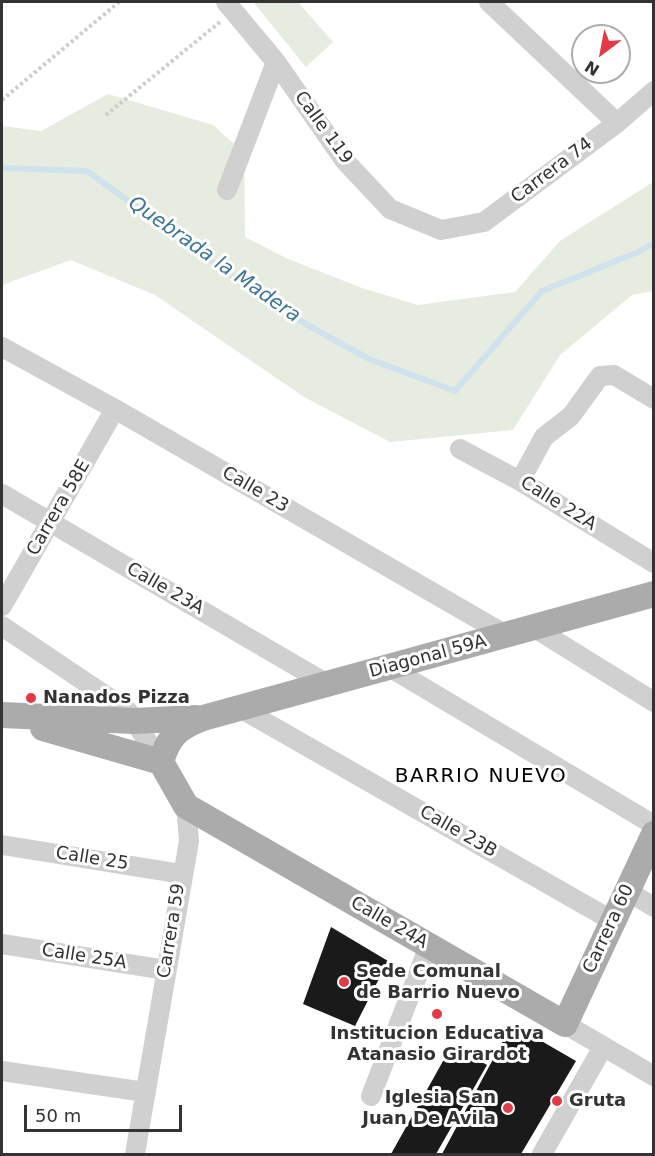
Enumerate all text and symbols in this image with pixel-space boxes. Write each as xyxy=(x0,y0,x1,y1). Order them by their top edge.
north arrow xyxy=(571,24,631,84)
text: N xyxy=(582,56,603,80)
street label: Calle 119 xyxy=(289,87,357,169)
street label: Carrera 74 xyxy=(507,134,597,208)
water label: Quebrada la Madera xyxy=(123,192,305,328)
street label: Carrera 58E xyxy=(23,456,95,560)
street label: Calle 23 xyxy=(218,462,292,518)
street label: Calle 22A xyxy=(516,472,600,536)
street label: Calle 23A xyxy=(123,558,207,620)
street label: Diagonal 59A xyxy=(367,631,489,683)
place label: Nanados Pizza xyxy=(43,687,190,709)
marker: Nanados Pizza xyxy=(24,691,38,705)
district label: BARRIO NUEVO xyxy=(395,765,567,789)
street label: Calle 23B xyxy=(416,801,500,863)
street label: Calle 25 xyxy=(54,843,130,875)
street label: Carrera 60 xyxy=(579,881,639,977)
street label: Carrera 59 xyxy=(154,882,190,980)
street label: Calle 24A xyxy=(347,892,431,954)
street label: Calle 25A xyxy=(40,940,128,974)
place label: Sede Comunal de Barrio Nuevo xyxy=(356,961,520,1004)
marker: Sede Comunal de Barrio Nuevo xyxy=(337,975,351,989)
marker: Institucion Educativa Atanasio Girardot xyxy=(430,1007,444,1021)
place label: Institucion Educativa Atanasio Girardot xyxy=(330,1023,544,1066)
place label: Iglesia San Juan De Avila xyxy=(362,1087,496,1130)
place label: Gruta xyxy=(569,1090,626,1112)
scale bar xyxy=(27,1093,184,1131)
marker: Gruta xyxy=(550,1094,564,1108)
marker: Iglesia San Juan De Avila xyxy=(501,1101,515,1115)
text: 50 m xyxy=(35,1105,81,1126)

